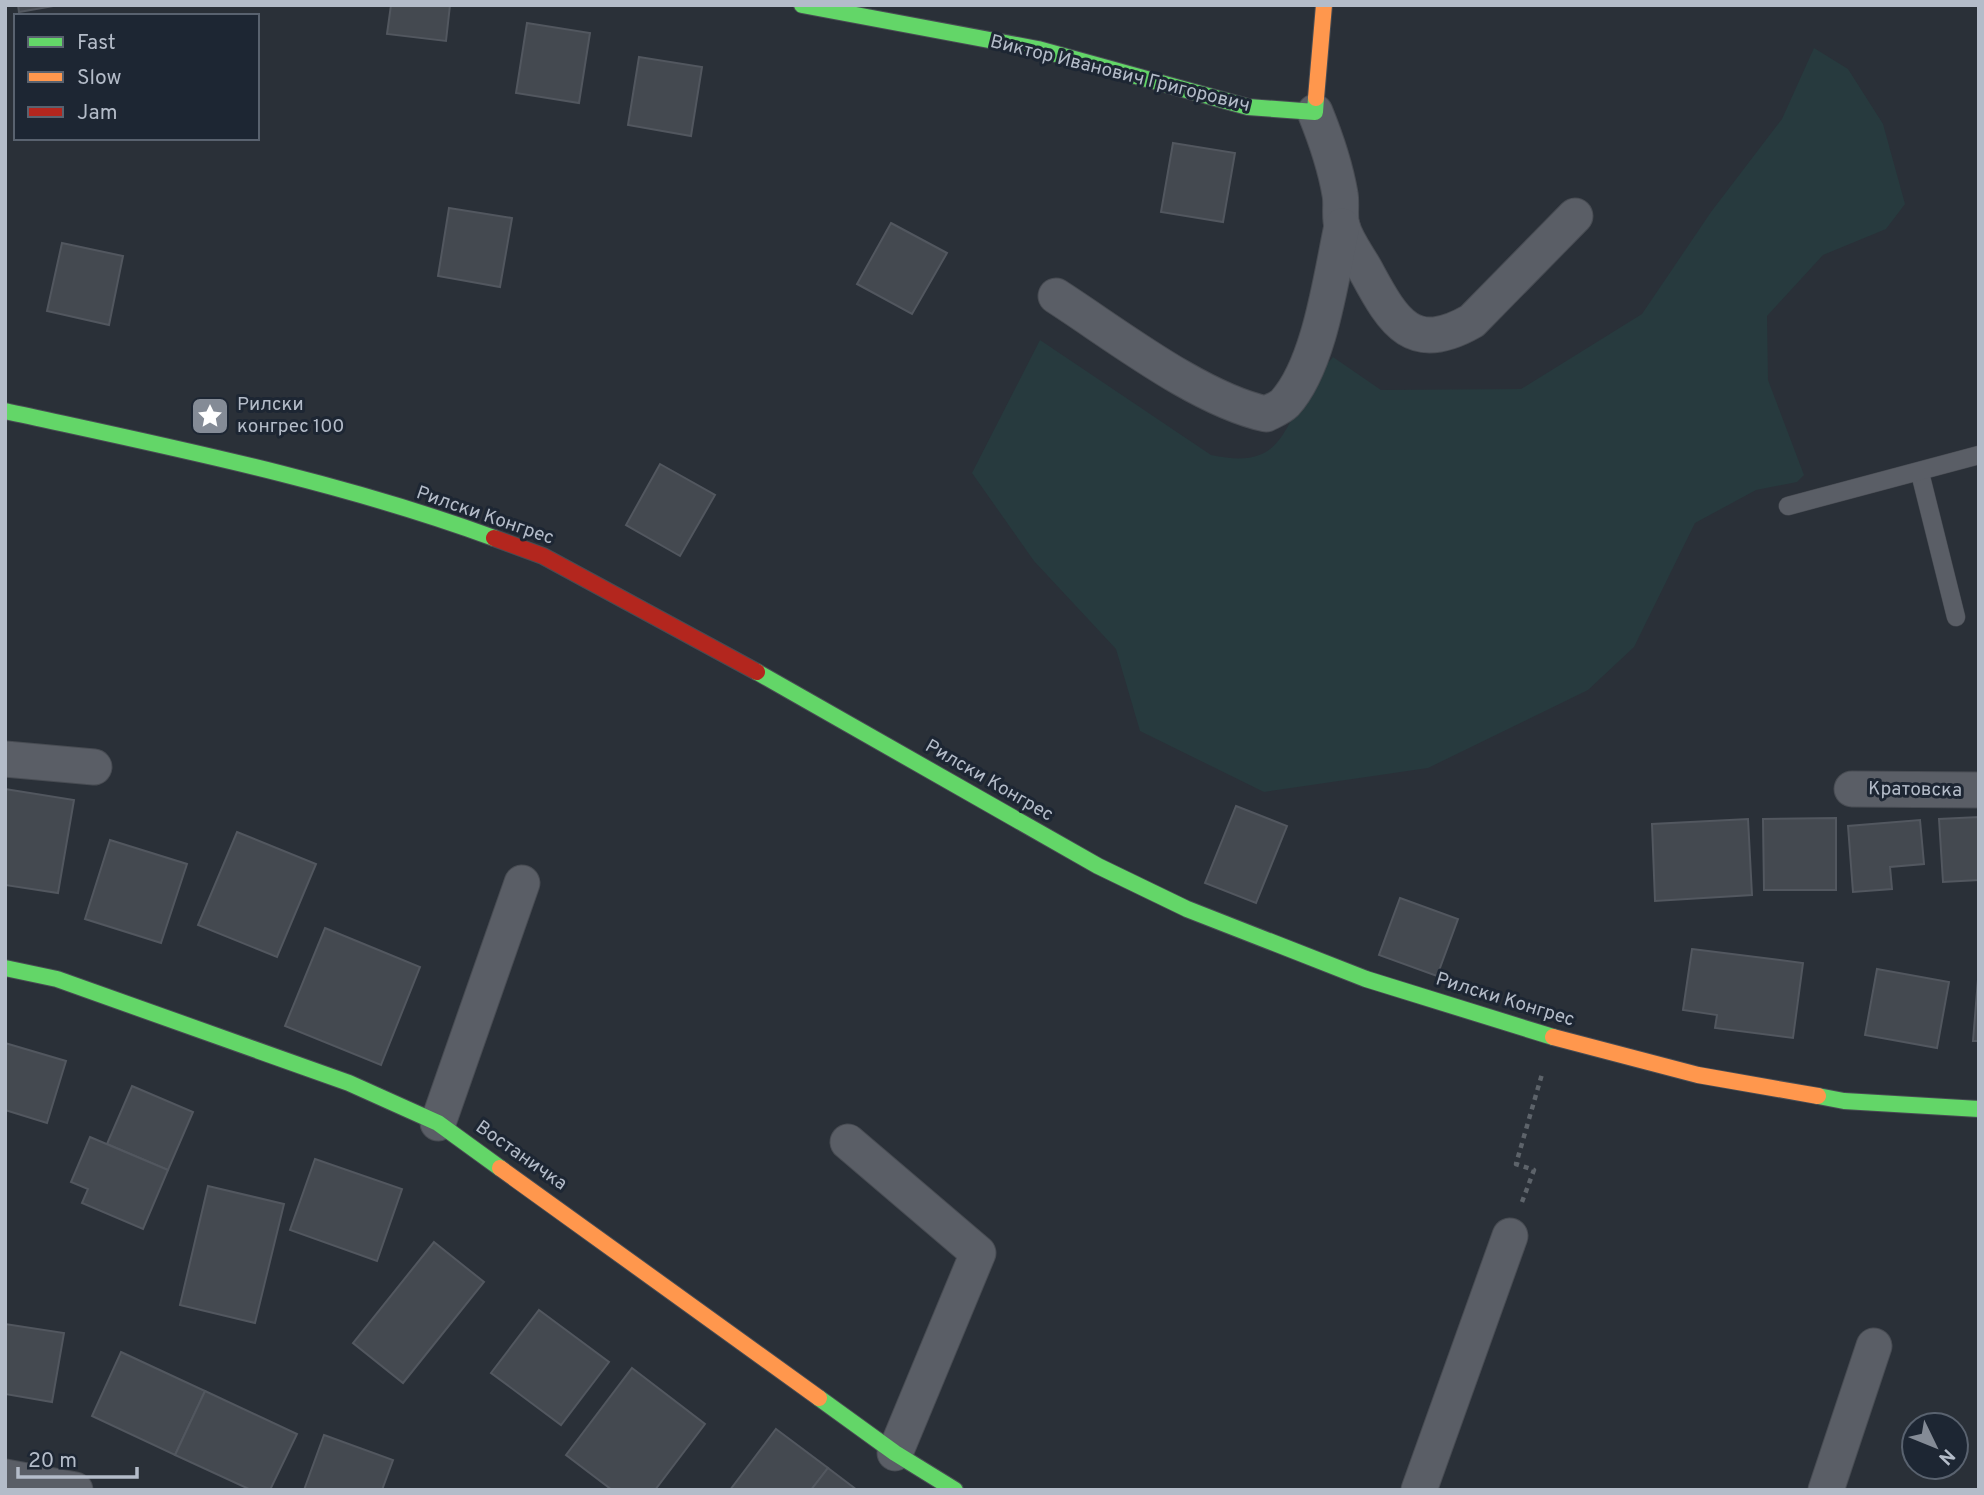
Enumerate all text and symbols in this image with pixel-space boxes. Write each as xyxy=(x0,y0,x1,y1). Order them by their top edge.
legend xyxy=(14,14,259,140)
text: Fast xyxy=(77,30,116,57)
street label: Виктор Иванович Григорович xyxy=(988,30,1252,118)
text: Slow xyxy=(77,65,122,92)
text: Jam xyxy=(77,100,118,127)
place label: Рилски конгрес 100 xyxy=(237,393,344,439)
place icon: Рилски конгрес 100 xyxy=(189,395,231,437)
street label: Рилски Конгрес xyxy=(413,481,557,551)
street label: Рилски Конгрес xyxy=(921,735,1057,827)
street label: Кратовска xyxy=(1868,777,1962,803)
street label: Рилски Конгрес xyxy=(1433,967,1577,1033)
street label: Востаничка xyxy=(471,1116,571,1196)
north arrow xyxy=(1900,1411,1970,1481)
scale bar xyxy=(18,1436,136,1480)
text: N xyxy=(1933,1443,1959,1469)
text: 20 m xyxy=(28,1448,77,1475)

